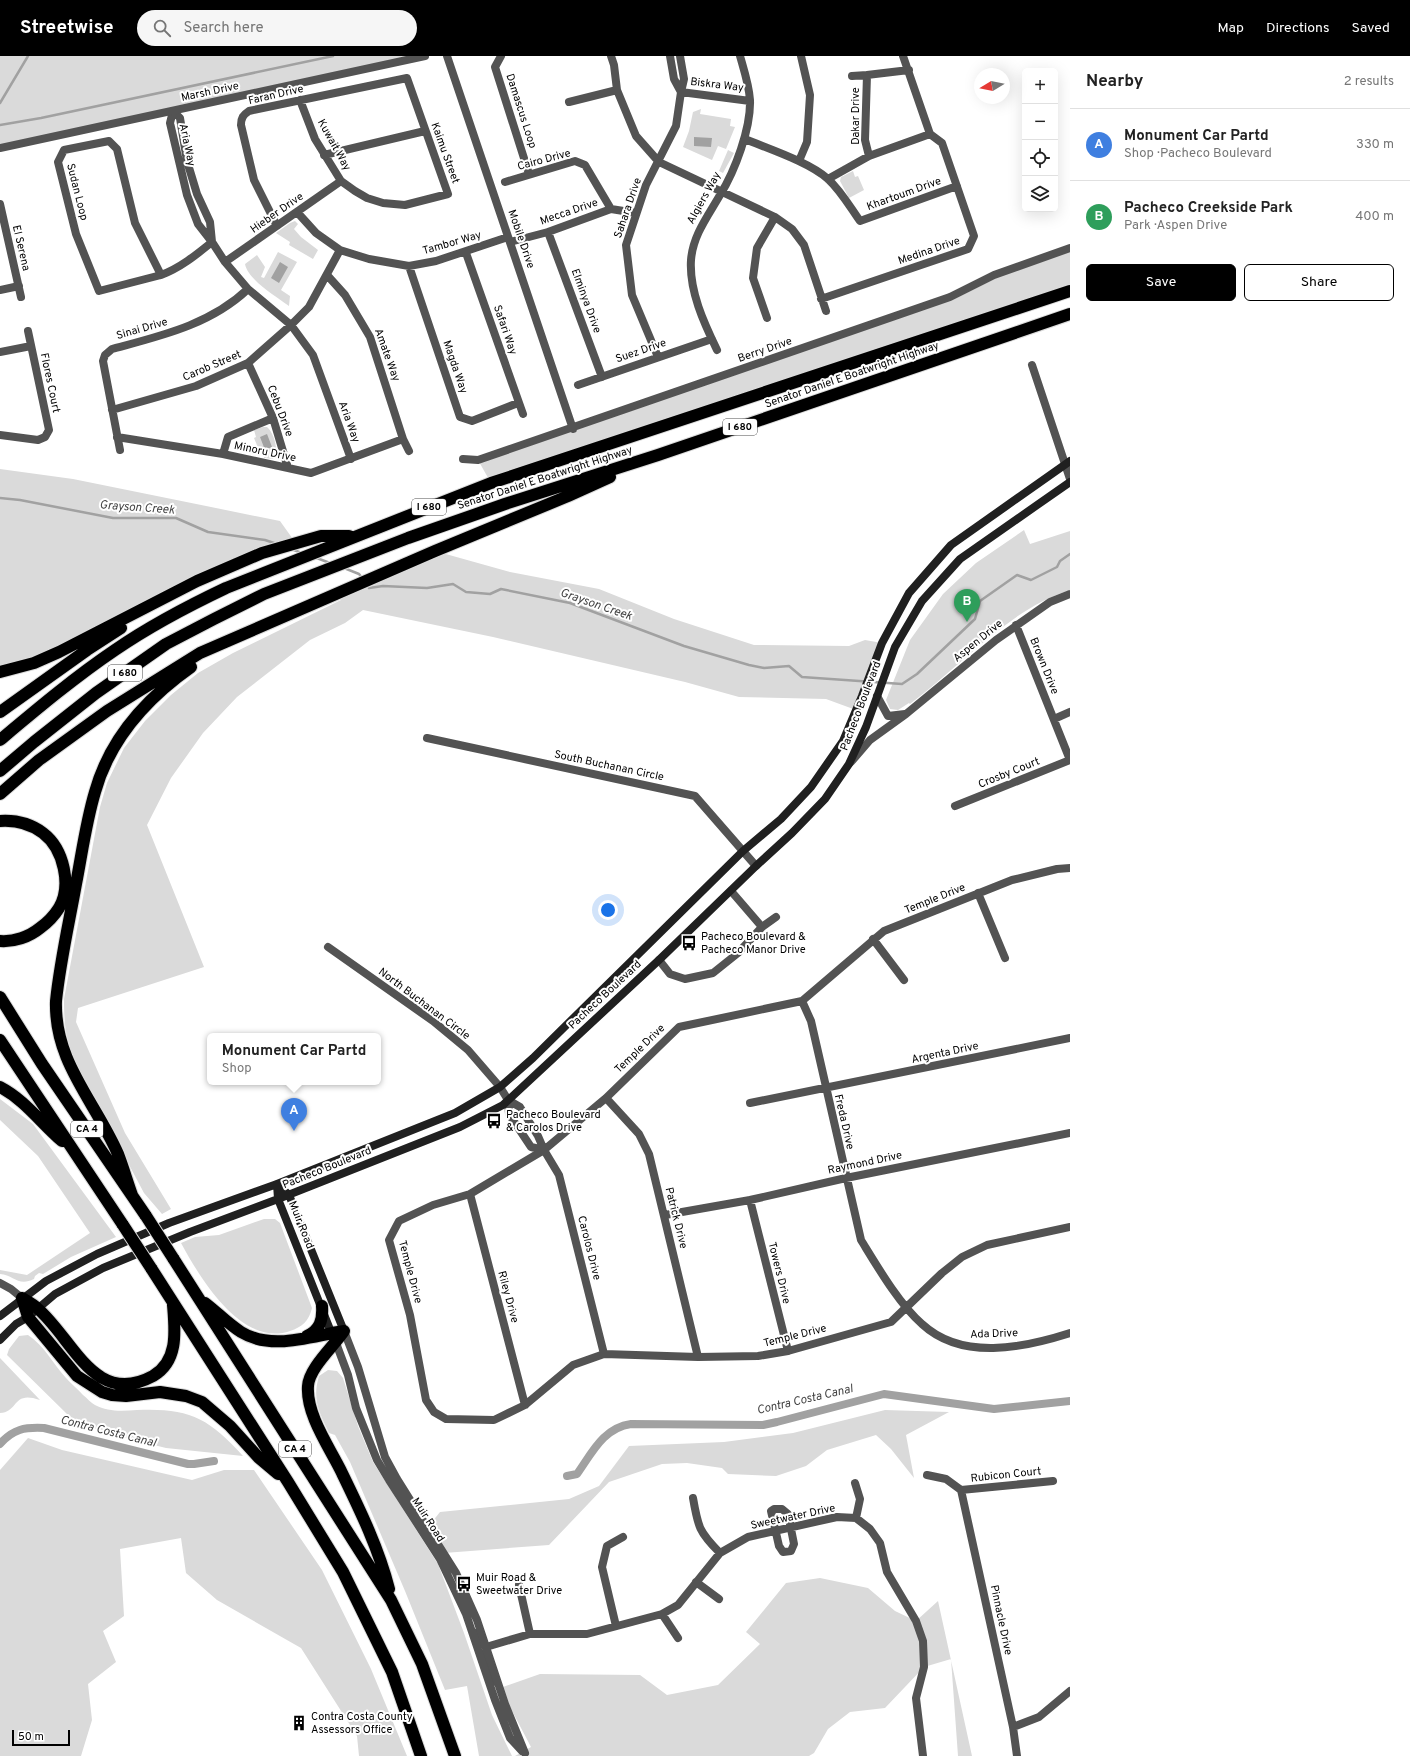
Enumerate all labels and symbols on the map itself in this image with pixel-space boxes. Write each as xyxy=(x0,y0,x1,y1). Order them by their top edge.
north arrow xyxy=(974,68,1010,104)
street label: Damascus Loop xyxy=(502,72,540,150)
street label: Biskra Way xyxy=(689,75,745,95)
street label: Marsh Drive xyxy=(180,79,240,105)
street label: Faran Drive xyxy=(247,82,305,108)
street label: Dakar Drive xyxy=(849,87,863,145)
street label: Kuwait Way xyxy=(314,117,354,173)
street label: Kaimu Street xyxy=(427,121,463,185)
street label: Aria Way xyxy=(176,122,198,168)
street label: Cairo Drive xyxy=(516,146,572,174)
street label: Sudan Loop xyxy=(63,162,91,222)
street label: Algiers Way xyxy=(684,169,724,227)
street label: Khartoum Drive xyxy=(865,174,943,214)
street label: Sahara Drive xyxy=(611,176,645,240)
street label: Hieber Drive xyxy=(248,190,306,236)
street label: Mecca Drive xyxy=(538,196,600,228)
street label: Mobile Drive xyxy=(504,208,538,270)
street label: El Serena xyxy=(9,224,33,272)
street label: Tambor Way xyxy=(421,228,483,258)
street label: Medina Drive xyxy=(896,234,962,268)
street label: Elminya Drive xyxy=(568,267,604,335)
street label: Safari Way xyxy=(490,303,520,357)
street label: Sinai Drive xyxy=(115,315,169,343)
street label: Amate Way xyxy=(371,327,403,384)
street label: Berry Drive xyxy=(736,334,794,366)
street label: Suez Drive xyxy=(614,336,668,366)
street label: Magda Way xyxy=(439,338,471,396)
street label: Senator Daniel E Boatwright Highway xyxy=(763,339,941,411)
street label: Carob Street xyxy=(181,347,243,385)
street label: Flores Court xyxy=(37,352,63,414)
street label: Cebu Drive xyxy=(264,383,296,439)
street label: Aria Way xyxy=(335,399,363,445)
road number: I 680 xyxy=(723,419,757,435)
street label: Minoru Drive xyxy=(233,439,297,465)
street label: Senator Daniel E Boatwright Highway xyxy=(456,443,634,513)
water label: Grayson Creek xyxy=(99,497,176,519)
road number: I 680 xyxy=(412,499,446,515)
water label: Grayson Creek xyxy=(558,585,635,625)
pin: B xyxy=(954,589,980,622)
street label: Aspen Drive xyxy=(950,617,1006,665)
street label: Brown Drive xyxy=(1026,636,1062,696)
street label: Pacheco Boulevard xyxy=(837,659,885,753)
road number: I 680 xyxy=(108,665,142,681)
street label: South Buchanan Circle xyxy=(553,748,665,784)
street label: Crosby Court xyxy=(976,754,1042,792)
street label: Temple Drive xyxy=(902,880,968,918)
your location xyxy=(598,900,618,920)
place label: Pacheco Boulevard & Pacheco Manor Drive xyxy=(701,930,806,957)
bus stop icon: Pacheco Boulevard & Pacheco Manor Drive xyxy=(680,934,698,952)
street label: Pacheco Boulevard xyxy=(566,958,644,1032)
street label: North Buchanan Circle xyxy=(375,965,473,1043)
street label: Temple Drive xyxy=(612,1021,668,1076)
street label: Argenta Drive xyxy=(910,1039,980,1067)
street label: Freda Drive xyxy=(831,1093,857,1151)
pin: A xyxy=(281,1098,307,1131)
place label: Pacheco Boulevard & Carolos Drive xyxy=(506,1108,601,1135)
bus stop icon: Pacheco Boulevard & Carolos Drive xyxy=(485,1112,503,1130)
road number: CA 4 xyxy=(71,1121,103,1137)
street label: Pacheco Boulevard xyxy=(280,1144,374,1192)
street label: Raymond Drive xyxy=(827,1148,904,1178)
street label: Patrick Drive xyxy=(662,1186,690,1250)
street label: Muir Road xyxy=(285,1199,317,1251)
street label: Carolos Drive xyxy=(574,1214,604,1282)
street label: Temple Drive xyxy=(395,1239,425,1305)
street label: Towers Drive xyxy=(765,1241,793,1305)
street label: Riley Drive xyxy=(494,1270,522,1325)
street label: Temple Drive xyxy=(762,1321,828,1351)
street label: Ada Drive xyxy=(970,1326,1018,1342)
water label: Contra Costa Canal xyxy=(755,1381,856,1419)
water label: Contra Costa Canal xyxy=(58,1412,158,1452)
road number: CA 4 xyxy=(279,1441,311,1457)
street label: Rubicon Court xyxy=(970,1464,1042,1486)
street label: Muir Road xyxy=(408,1495,448,1545)
street label: Sweetwater Drive xyxy=(749,1501,837,1533)
place label: Muir Road & Sweetwater Drive xyxy=(476,1571,562,1598)
bus stop icon: Muir Road & Sweetwater Drive xyxy=(455,1575,473,1593)
street label: Pinnacle Drive xyxy=(987,1584,1015,1656)
place label: Contra Costa County Assessors Office xyxy=(311,1710,413,1737)
building icon: Contra Costa County Assessors Office xyxy=(290,1714,308,1732)
scale bar xyxy=(12,1728,70,1747)

